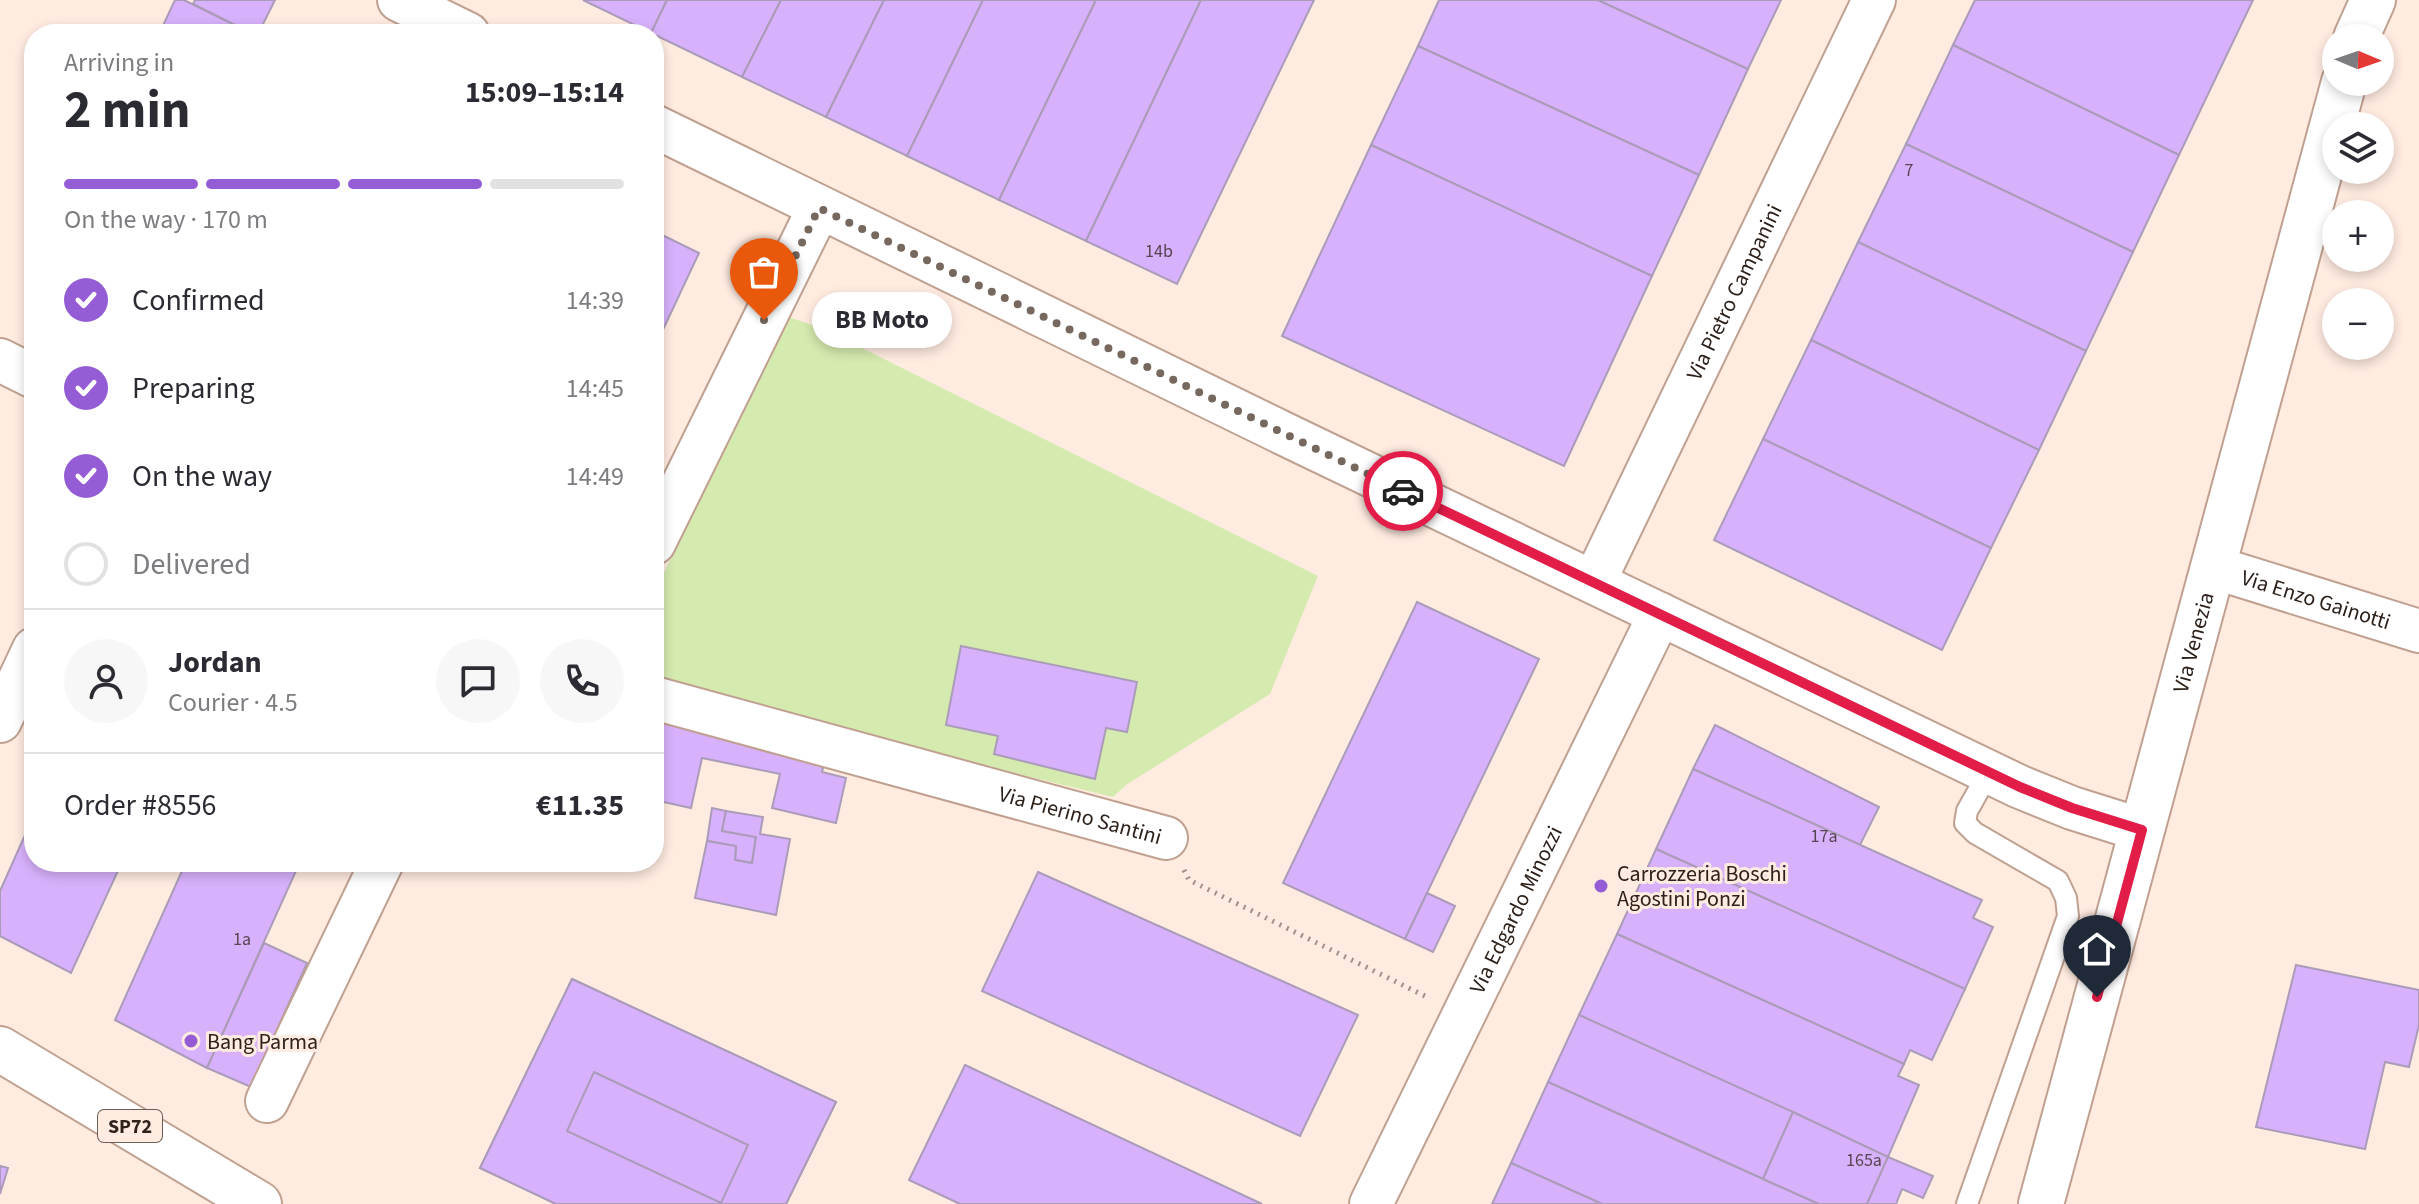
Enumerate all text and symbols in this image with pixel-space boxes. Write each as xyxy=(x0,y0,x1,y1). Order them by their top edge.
north arrow xyxy=(2322,24,2394,96)
map controls xyxy=(2322,24,2394,360)
text: Arriving in xyxy=(64,44,174,81)
text: 15:09–15:14 xyxy=(465,71,624,114)
text: 2 min xyxy=(64,74,191,148)
button: layers xyxy=(2322,112,2394,184)
house number: 7 xyxy=(1905,158,1914,183)
street label: Via Pietro Campanini xyxy=(1678,199,1791,386)
button: + xyxy=(2322,200,2394,272)
text: On the way · 170 m xyxy=(64,201,268,238)
pin xyxy=(730,238,798,320)
house number: 14b xyxy=(1145,239,1173,264)
icon: bag xyxy=(742,250,786,294)
icon: check xyxy=(64,278,108,322)
text: Confirmed xyxy=(132,279,265,322)
text: 14:39 xyxy=(566,282,624,319)
button: − xyxy=(2322,288,2394,360)
callout: BB Moto xyxy=(812,292,952,348)
text: BB Moto xyxy=(835,301,929,338)
icon: check xyxy=(64,366,108,410)
text: Preparing xyxy=(132,367,255,410)
text: 14:45 xyxy=(566,370,624,407)
courier xyxy=(1363,451,1443,531)
icon: check xyxy=(64,454,108,498)
text: On the way xyxy=(132,455,272,498)
text: 14:49 xyxy=(566,458,624,495)
icon: car xyxy=(1381,469,1425,513)
text: Delivered xyxy=(132,543,251,586)
street label: Via Enzo Gainotti xyxy=(2237,562,2395,638)
street label: Via Venezia xyxy=(2165,588,2223,696)
button: person xyxy=(64,639,148,723)
button: chat xyxy=(436,639,520,723)
button: phone xyxy=(540,639,624,723)
text: Jordan xyxy=(168,641,262,684)
text: Courier · 4.5 xyxy=(168,684,298,721)
street label: Via Pierino Santini xyxy=(995,778,1165,853)
text: Order #8556 xyxy=(64,784,217,827)
text: €11.35 xyxy=(536,784,624,827)
street label: Via Edgardo Minozzi xyxy=(1462,821,1571,999)
house number: 17a xyxy=(1811,824,1837,849)
place label: Carrozzeria Boschi Agostini Ponzi xyxy=(1617,858,1787,915)
marker: Carrozzeria Boschi Agostini Ponzi xyxy=(1592,877,1610,895)
pin xyxy=(2063,915,2131,997)
house number: 1a xyxy=(233,927,251,952)
icon: home xyxy=(2075,927,2119,971)
place label: Bang Parma xyxy=(207,1026,318,1058)
marker: Bang Parma xyxy=(182,1032,200,1050)
road number: SP72 xyxy=(98,1110,162,1142)
house number: 165a xyxy=(1846,1148,1882,1173)

